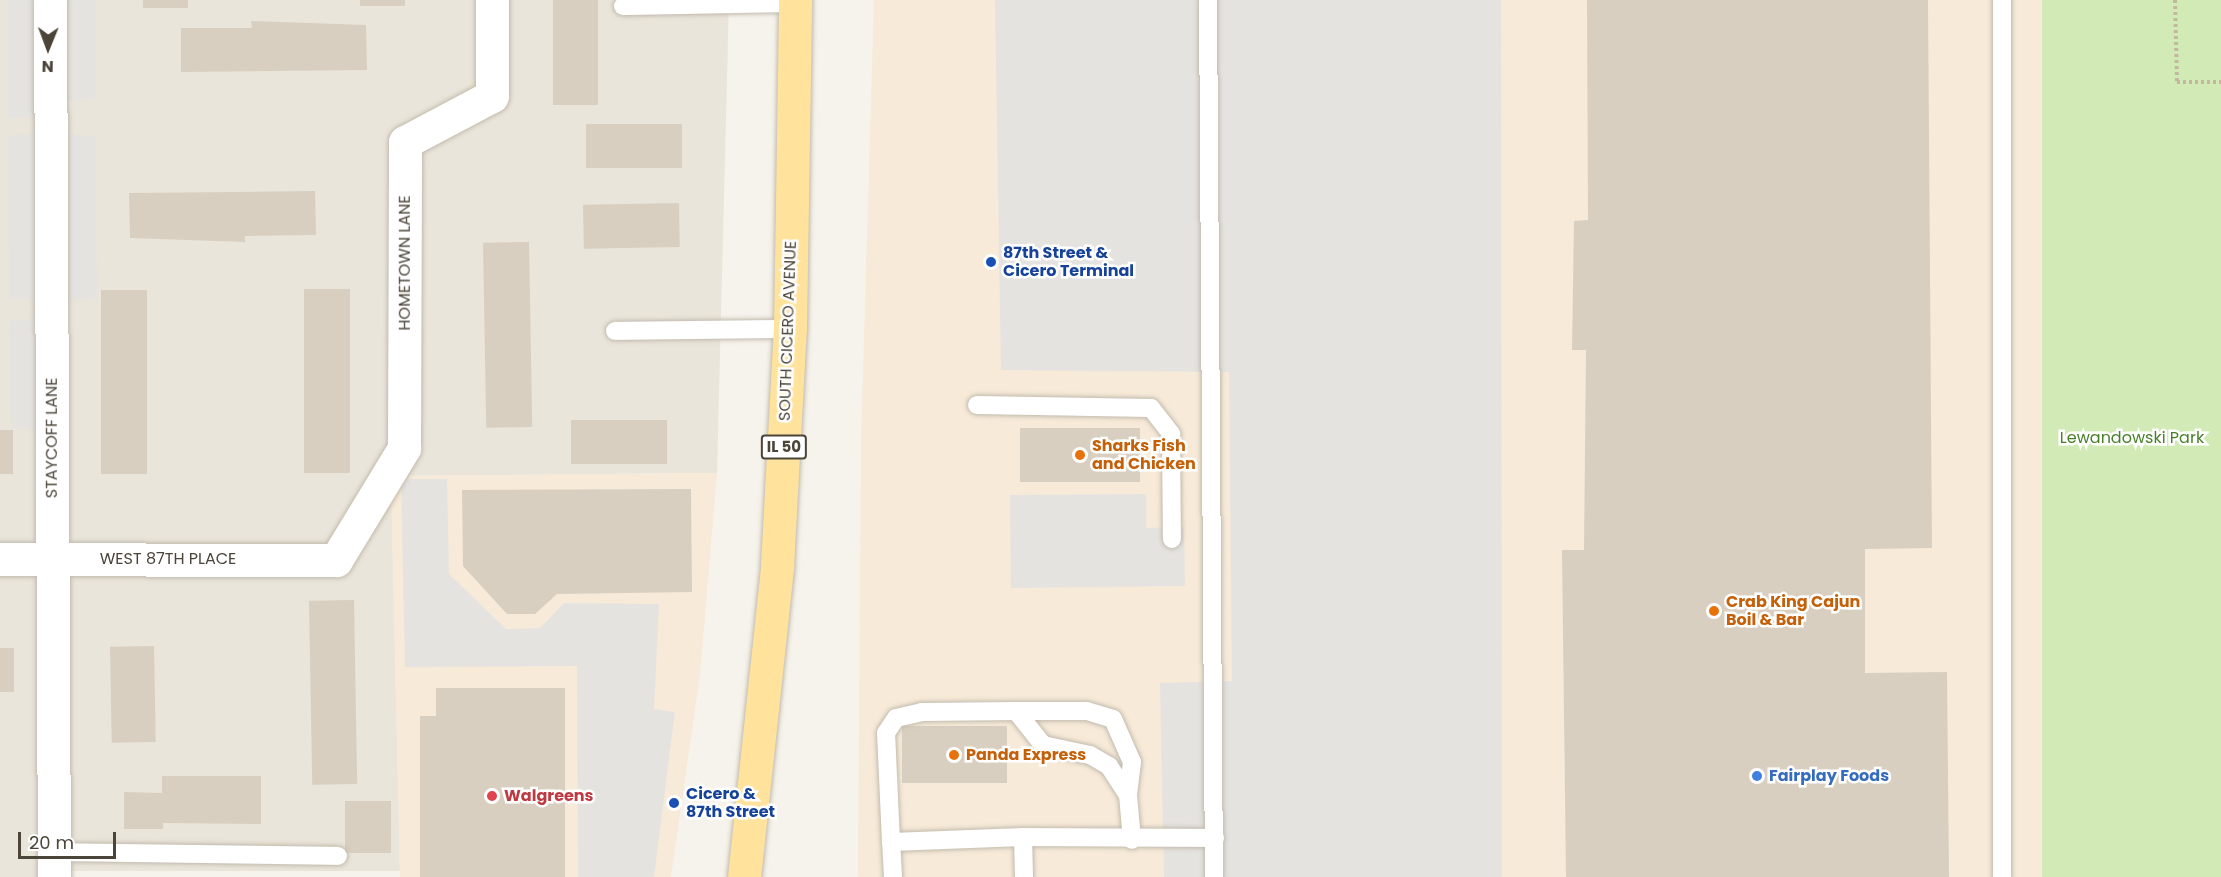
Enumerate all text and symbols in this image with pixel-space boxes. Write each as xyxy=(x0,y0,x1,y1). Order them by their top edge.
north arrow xyxy=(18,18,78,78)
text: N xyxy=(41,55,54,78)
street label: HOMETOWN LANE xyxy=(395,195,415,331)
street label: SOUTH CICERO AVENUE xyxy=(775,241,801,421)
place label: 87th Street & Cicero Terminal xyxy=(1003,243,1134,281)
marker: 87th Street & Cicero Terminal xyxy=(984,255,998,269)
street label: STAYCOFF LANE xyxy=(42,378,62,498)
park label: Lewandowski Park xyxy=(2060,428,2204,448)
road number: IL 50 xyxy=(760,435,808,459)
place label: Sharks Fish and Chicken xyxy=(1092,436,1196,474)
marker: Sharks Fish and Chicken xyxy=(1073,448,1087,462)
street label: WEST 87TH PLACE xyxy=(100,549,236,569)
place label: Crab King Cajun Boil & Bar xyxy=(1726,592,1860,630)
marker: Crab King Cajun Boil & Bar xyxy=(1707,604,1721,618)
place label: Panda Express xyxy=(966,745,1086,765)
marker: Panda Express xyxy=(947,748,961,762)
place label: Fairplay Foods xyxy=(1769,766,1889,786)
marker: Fairplay Foods xyxy=(1750,769,1764,783)
place label: Cicero & 87th Street xyxy=(686,784,775,822)
place label: Walgreens xyxy=(504,786,594,806)
marker: Walgreens xyxy=(485,789,499,803)
marker: Cicero & 87th Street xyxy=(667,796,681,810)
scale bar xyxy=(21,820,118,858)
text: 20 m xyxy=(29,830,74,855)

